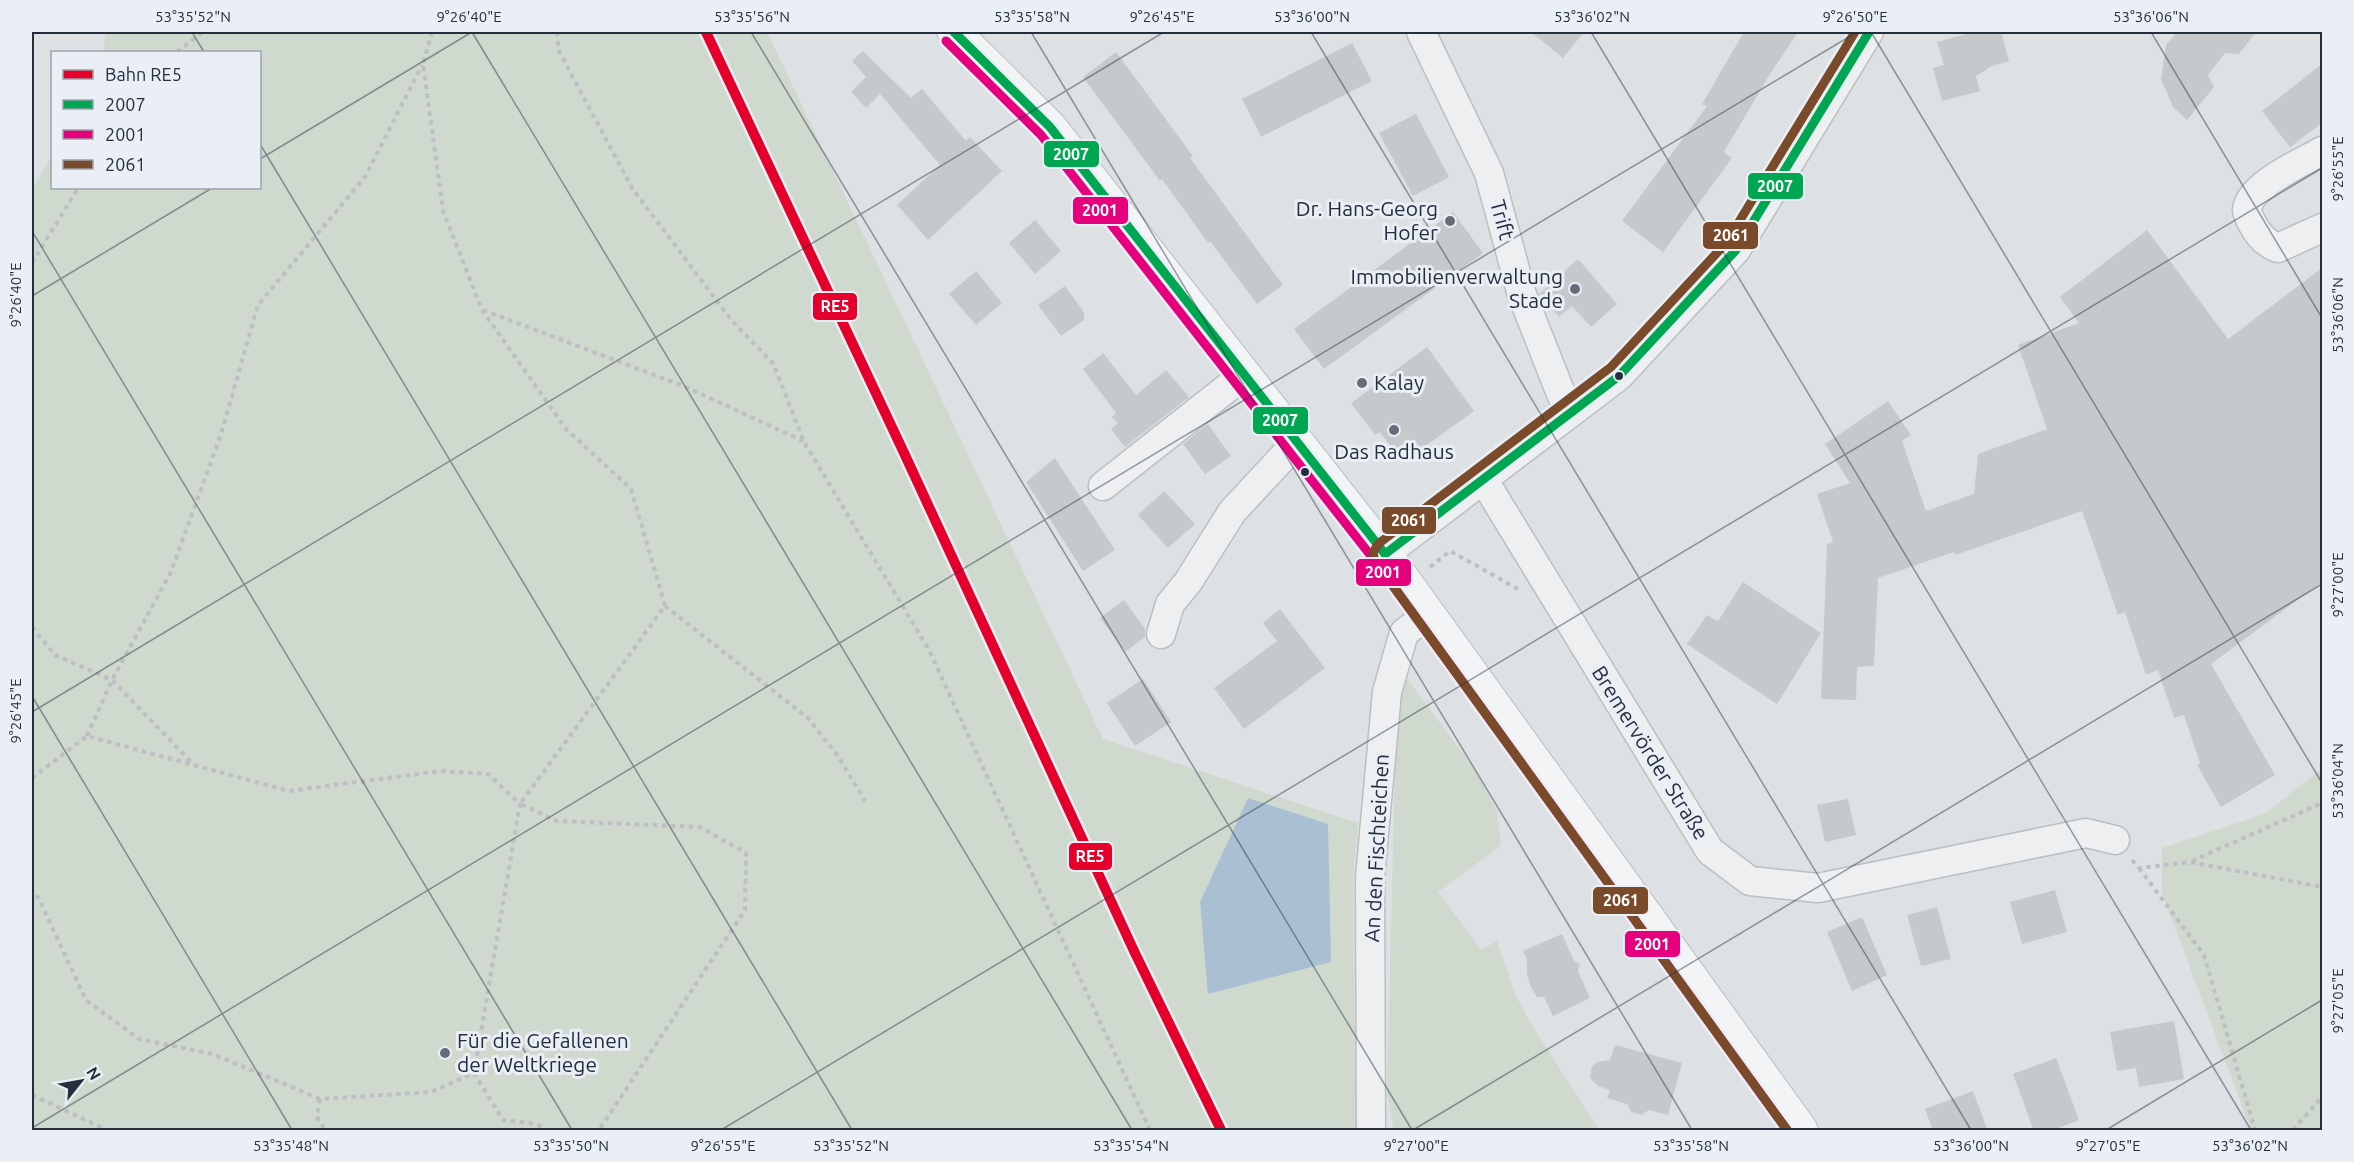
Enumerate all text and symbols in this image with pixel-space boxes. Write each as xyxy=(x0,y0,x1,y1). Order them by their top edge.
text: 53°35'52"N xyxy=(155,8,231,25)
text: 9°26'40"E xyxy=(436,8,502,25)
text: 53°35'56"N xyxy=(714,8,790,25)
text: 53°35'58"N xyxy=(994,8,1070,25)
text: 9°26'45"E xyxy=(1129,8,1195,25)
text: 53°36'00"N xyxy=(1274,8,1350,25)
text: 53°36'02"N xyxy=(1554,8,1630,25)
text: 9°26'50"E xyxy=(1822,8,1888,25)
text: 53°36'06"N xyxy=(2113,8,2189,25)
legend xyxy=(51,51,261,189)
text: Bahn RE5 xyxy=(105,64,182,84)
text: 2007 xyxy=(105,94,146,114)
text: 2001 xyxy=(105,124,146,144)
text: 9°26'55"E xyxy=(2329,136,2346,202)
line badge: 2007 xyxy=(1043,140,1100,168)
text: 2007 xyxy=(1053,145,1089,163)
text: 2061 xyxy=(105,154,146,174)
line badge: 2007 xyxy=(1747,172,1804,200)
text: 2007 xyxy=(1757,177,1793,195)
line badge: 2001 xyxy=(1072,196,1129,225)
place label: Dr. Hans-Georg Hofer xyxy=(1296,196,1438,244)
street label: Trift xyxy=(1486,197,1520,242)
text: 2001 xyxy=(1082,201,1118,219)
marker: Dr. Hans-Georg Hofer xyxy=(1443,214,1457,228)
line badge: 2061 xyxy=(1702,221,1759,250)
text: 2061 xyxy=(1713,226,1749,244)
text: 9°26'40"E xyxy=(7,262,24,328)
place label: Immobilienverwaltung Stade xyxy=(1351,264,1563,312)
text: 53°36'06"N xyxy=(2329,277,2346,353)
marker: Immobilienverwaltung Stade xyxy=(1568,282,1582,296)
line badge: RE5 xyxy=(812,292,858,321)
text: RE5 xyxy=(820,297,850,315)
place label: Kalay xyxy=(1374,370,1424,394)
unlabelled marker xyxy=(1613,370,1625,382)
marker: Kalay xyxy=(1355,376,1369,390)
line badge: 2007 xyxy=(1252,406,1309,435)
text: 2007 xyxy=(1262,411,1298,429)
marker: Das Radhaus xyxy=(1387,423,1401,437)
place label: Das Radhaus xyxy=(1334,439,1454,463)
unlabelled marker xyxy=(1299,466,1311,478)
line badge: 2061 xyxy=(1381,506,1437,535)
text: 2061 xyxy=(1391,511,1427,529)
text: 9°27'00"E xyxy=(2329,552,2346,618)
line badge: 2001 xyxy=(1355,558,1412,587)
text: 2001 xyxy=(1365,563,1401,581)
street label: Bremervörder Straße xyxy=(1588,661,1714,844)
text: 9°26'45"E xyxy=(7,678,24,744)
text: 53°36'04"N xyxy=(2329,743,2346,819)
street label: An den Fischteichen xyxy=(1359,753,1393,943)
line badge: RE5 xyxy=(1068,842,1113,871)
text: RE5 xyxy=(1075,847,1105,865)
line badge: 2061 xyxy=(1592,886,1649,915)
text: 2061 xyxy=(1603,891,1639,909)
line badge: 2001 xyxy=(1624,930,1681,958)
text: 2001 xyxy=(1634,935,1670,953)
text: 9°27'05"E xyxy=(2329,968,2346,1034)
place label: Für die Gefallenen der Weltkriege xyxy=(457,1028,629,1076)
marker: Für die Gefallenen der Weltkriege xyxy=(438,1046,452,1060)
north arrow xyxy=(51,1051,111,1111)
text: N xyxy=(83,1064,105,1083)
text: 53°35'48"N xyxy=(253,1137,329,1154)
text: 53°35'50"N xyxy=(533,1137,609,1154)
text: 9°26'55"E xyxy=(690,1137,756,1154)
text: 53°35'52"N xyxy=(813,1137,889,1154)
text: 53°35'54"N xyxy=(1093,1137,1169,1154)
text: 9°27'00"E xyxy=(1383,1137,1449,1154)
text: 53°35'58"N xyxy=(1653,1137,1729,1154)
text: 53°36'00"N xyxy=(1933,1137,2009,1154)
text: 9°27'05"E xyxy=(2075,1137,2141,1154)
text: 53°36'02"N xyxy=(2212,1137,2288,1154)

